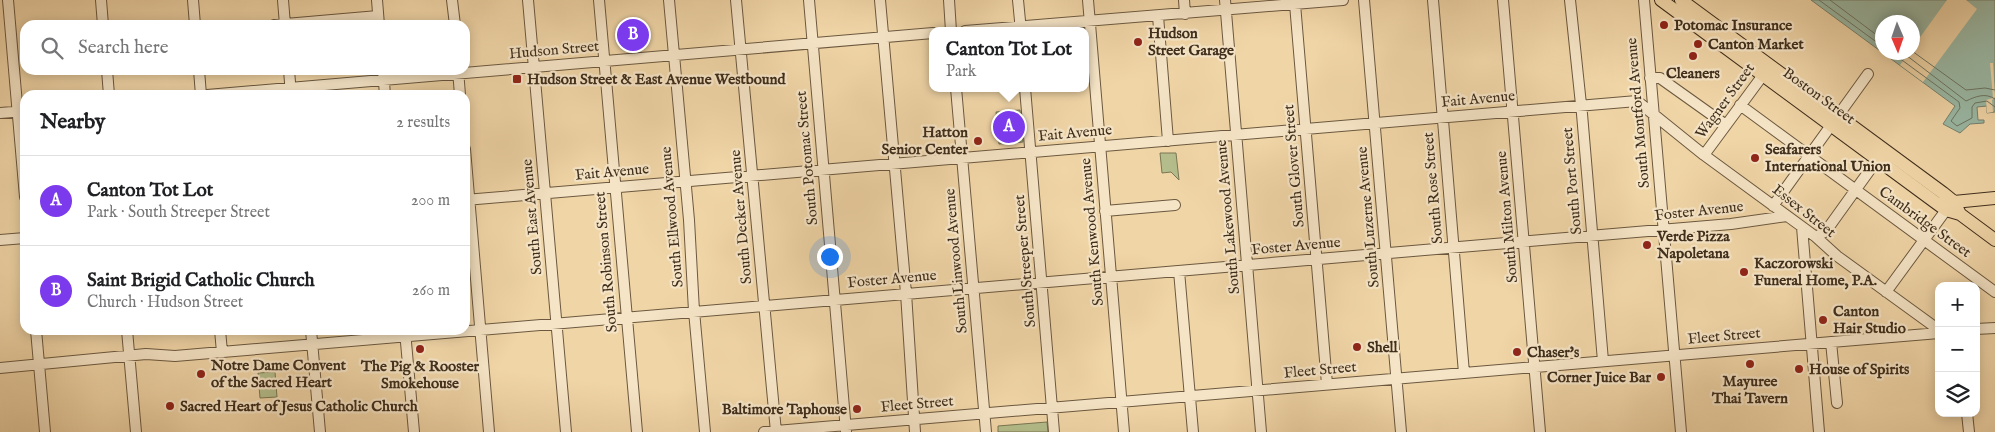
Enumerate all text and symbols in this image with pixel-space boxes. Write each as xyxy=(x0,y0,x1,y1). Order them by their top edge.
north arrow xyxy=(1875,15,1920,60)
pin: B xyxy=(617,16,649,54)
place label: Potomac Insurance xyxy=(1674,16,1792,35)
marker: Potomac Insurance xyxy=(1658,19,1670,31)
search box xyxy=(20,20,470,75)
place label: Hudson Street Garage xyxy=(1148,24,1234,60)
popup xyxy=(929,27,1089,92)
icon: search xyxy=(38,34,66,62)
place label: Canton Market xyxy=(1708,35,1804,54)
text: Search here xyxy=(78,36,169,60)
marker: Hudson Street Garage xyxy=(1132,36,1144,48)
street label: Hudson Street xyxy=(508,37,600,63)
street label: South Montford Avenue xyxy=(1622,37,1654,189)
text: Canton Tot Lot xyxy=(946,38,1072,62)
marker: Canton Market xyxy=(1692,38,1704,50)
marker: Cleaners xyxy=(1687,50,1699,62)
street label: Wagner Street xyxy=(1691,59,1759,143)
text: Park xyxy=(946,62,976,82)
street label: Boston Street xyxy=(1779,63,1859,129)
place label: Cleaners xyxy=(1666,64,1721,83)
place label: Hudson Street & East Avenue Westbound xyxy=(527,70,786,89)
marker: Hudson Street & East Avenue Westbound xyxy=(511,73,523,85)
street label: Fait Avenue xyxy=(1440,86,1516,112)
street label: South Potomac Street xyxy=(792,90,822,226)
street label: South Glover Street xyxy=(1279,104,1309,228)
pin: A xyxy=(993,108,1025,146)
text: Nearby xyxy=(40,109,105,136)
text: 2 results xyxy=(396,113,450,133)
street label: Fait Avenue xyxy=(1037,120,1113,146)
place label: Hatton Senior Center xyxy=(882,123,968,159)
street label: South Port Street xyxy=(1558,127,1586,235)
street label: South Rose Street xyxy=(1419,131,1447,245)
marker: Hatton Senior Center xyxy=(972,135,984,147)
street label: South Lakewood Avenue xyxy=(1212,139,1244,295)
place label: Seafarers International Union xyxy=(1765,140,1891,176)
street label: South Luzerne Avenue xyxy=(1352,145,1384,288)
street label: South Ellwood Avenue xyxy=(656,146,688,288)
street label: South Decker Avenue xyxy=(726,149,756,285)
street label: South Milton Avenue xyxy=(1492,150,1522,284)
marker: Seafarers International Union xyxy=(1749,152,1761,164)
street label: South Kenwood Avenue xyxy=(1076,157,1108,307)
street label: South East Avenue xyxy=(517,158,547,276)
street label: Fait Avenue xyxy=(574,159,650,185)
text: Canton Tot Lot xyxy=(87,179,213,203)
street label: Essex Street xyxy=(1768,180,1840,242)
street label: Cambridge Street xyxy=(1875,182,1975,262)
street label: South Linwood Avenue xyxy=(940,188,972,334)
text: A xyxy=(51,191,61,211)
text: 200 m xyxy=(411,191,450,211)
street label: South Robinson Street xyxy=(590,191,622,333)
street label: South Streeper Street xyxy=(1010,194,1040,328)
street label: Foster Avenue xyxy=(1654,197,1745,225)
text: Park · South Streeper Street xyxy=(87,203,270,223)
place label: Verde Pizza Napoletana xyxy=(1656,227,1730,263)
street label: Foster Avenue xyxy=(1251,233,1341,259)
marker: Verde Pizza Napoletana xyxy=(1641,239,1653,251)
your location xyxy=(817,244,843,270)
place label: Kaczorowski Funeral Home, P.A. xyxy=(1754,254,1877,290)
street label: Foster Avenue xyxy=(847,266,937,292)
marker: Kaczorowski Funeral Home, P.A. xyxy=(1738,266,1750,278)
text: Saint Brigid Catholic Church xyxy=(87,269,315,293)
text: B xyxy=(51,281,61,301)
text: 260 m xyxy=(412,281,450,301)
map controls xyxy=(1935,282,1980,417)
button: + xyxy=(1935,282,1980,327)
text: Church · Hudson Street xyxy=(87,293,243,313)
place label: Canton Hair Studio xyxy=(1833,302,1906,338)
marker: Canton Hair Studio xyxy=(1817,314,1829,326)
street label: Fleet Street xyxy=(1687,323,1761,349)
button: − xyxy=(1935,327,1980,372)
place label: Shell xyxy=(1367,338,1399,357)
marker: Shell xyxy=(1351,341,1363,353)
marker: The Pig & Rooster Smokehouse xyxy=(414,343,426,355)
place label: Chaser's xyxy=(1527,343,1580,362)
marker: Chaser's xyxy=(1511,346,1523,358)
place label: Notre Dame Convent of the Sacred Heart xyxy=(210,356,347,392)
place label: The Pig & Rooster Smokehouse xyxy=(360,357,480,393)
street label: Fleet Street xyxy=(1283,357,1357,383)
marker: Mayuree Thai Tavern xyxy=(1744,358,1756,370)
place label: House of Spirits xyxy=(1809,360,1910,379)
marker: House of Spirits xyxy=(1793,363,1805,375)
marker: Notre Dame Convent of the Sacred Heart xyxy=(195,368,207,380)
place label: Corner Juice Bar xyxy=(1547,368,1651,387)
marker: Corner Juice Bar xyxy=(1655,371,1667,383)
place label: Mayuree Thai Tavern xyxy=(1711,372,1788,408)
button: layers xyxy=(1935,372,1980,417)
street label: Fleet Street xyxy=(880,391,954,417)
place label: Sacred Heart of Jesus Catholic Church xyxy=(180,397,419,416)
marker: Sacred Heart of Jesus Catholic Church xyxy=(164,400,176,412)
place label: Baltimore Taphouse xyxy=(722,400,847,419)
marker: Baltimore Taphouse xyxy=(851,403,863,415)

